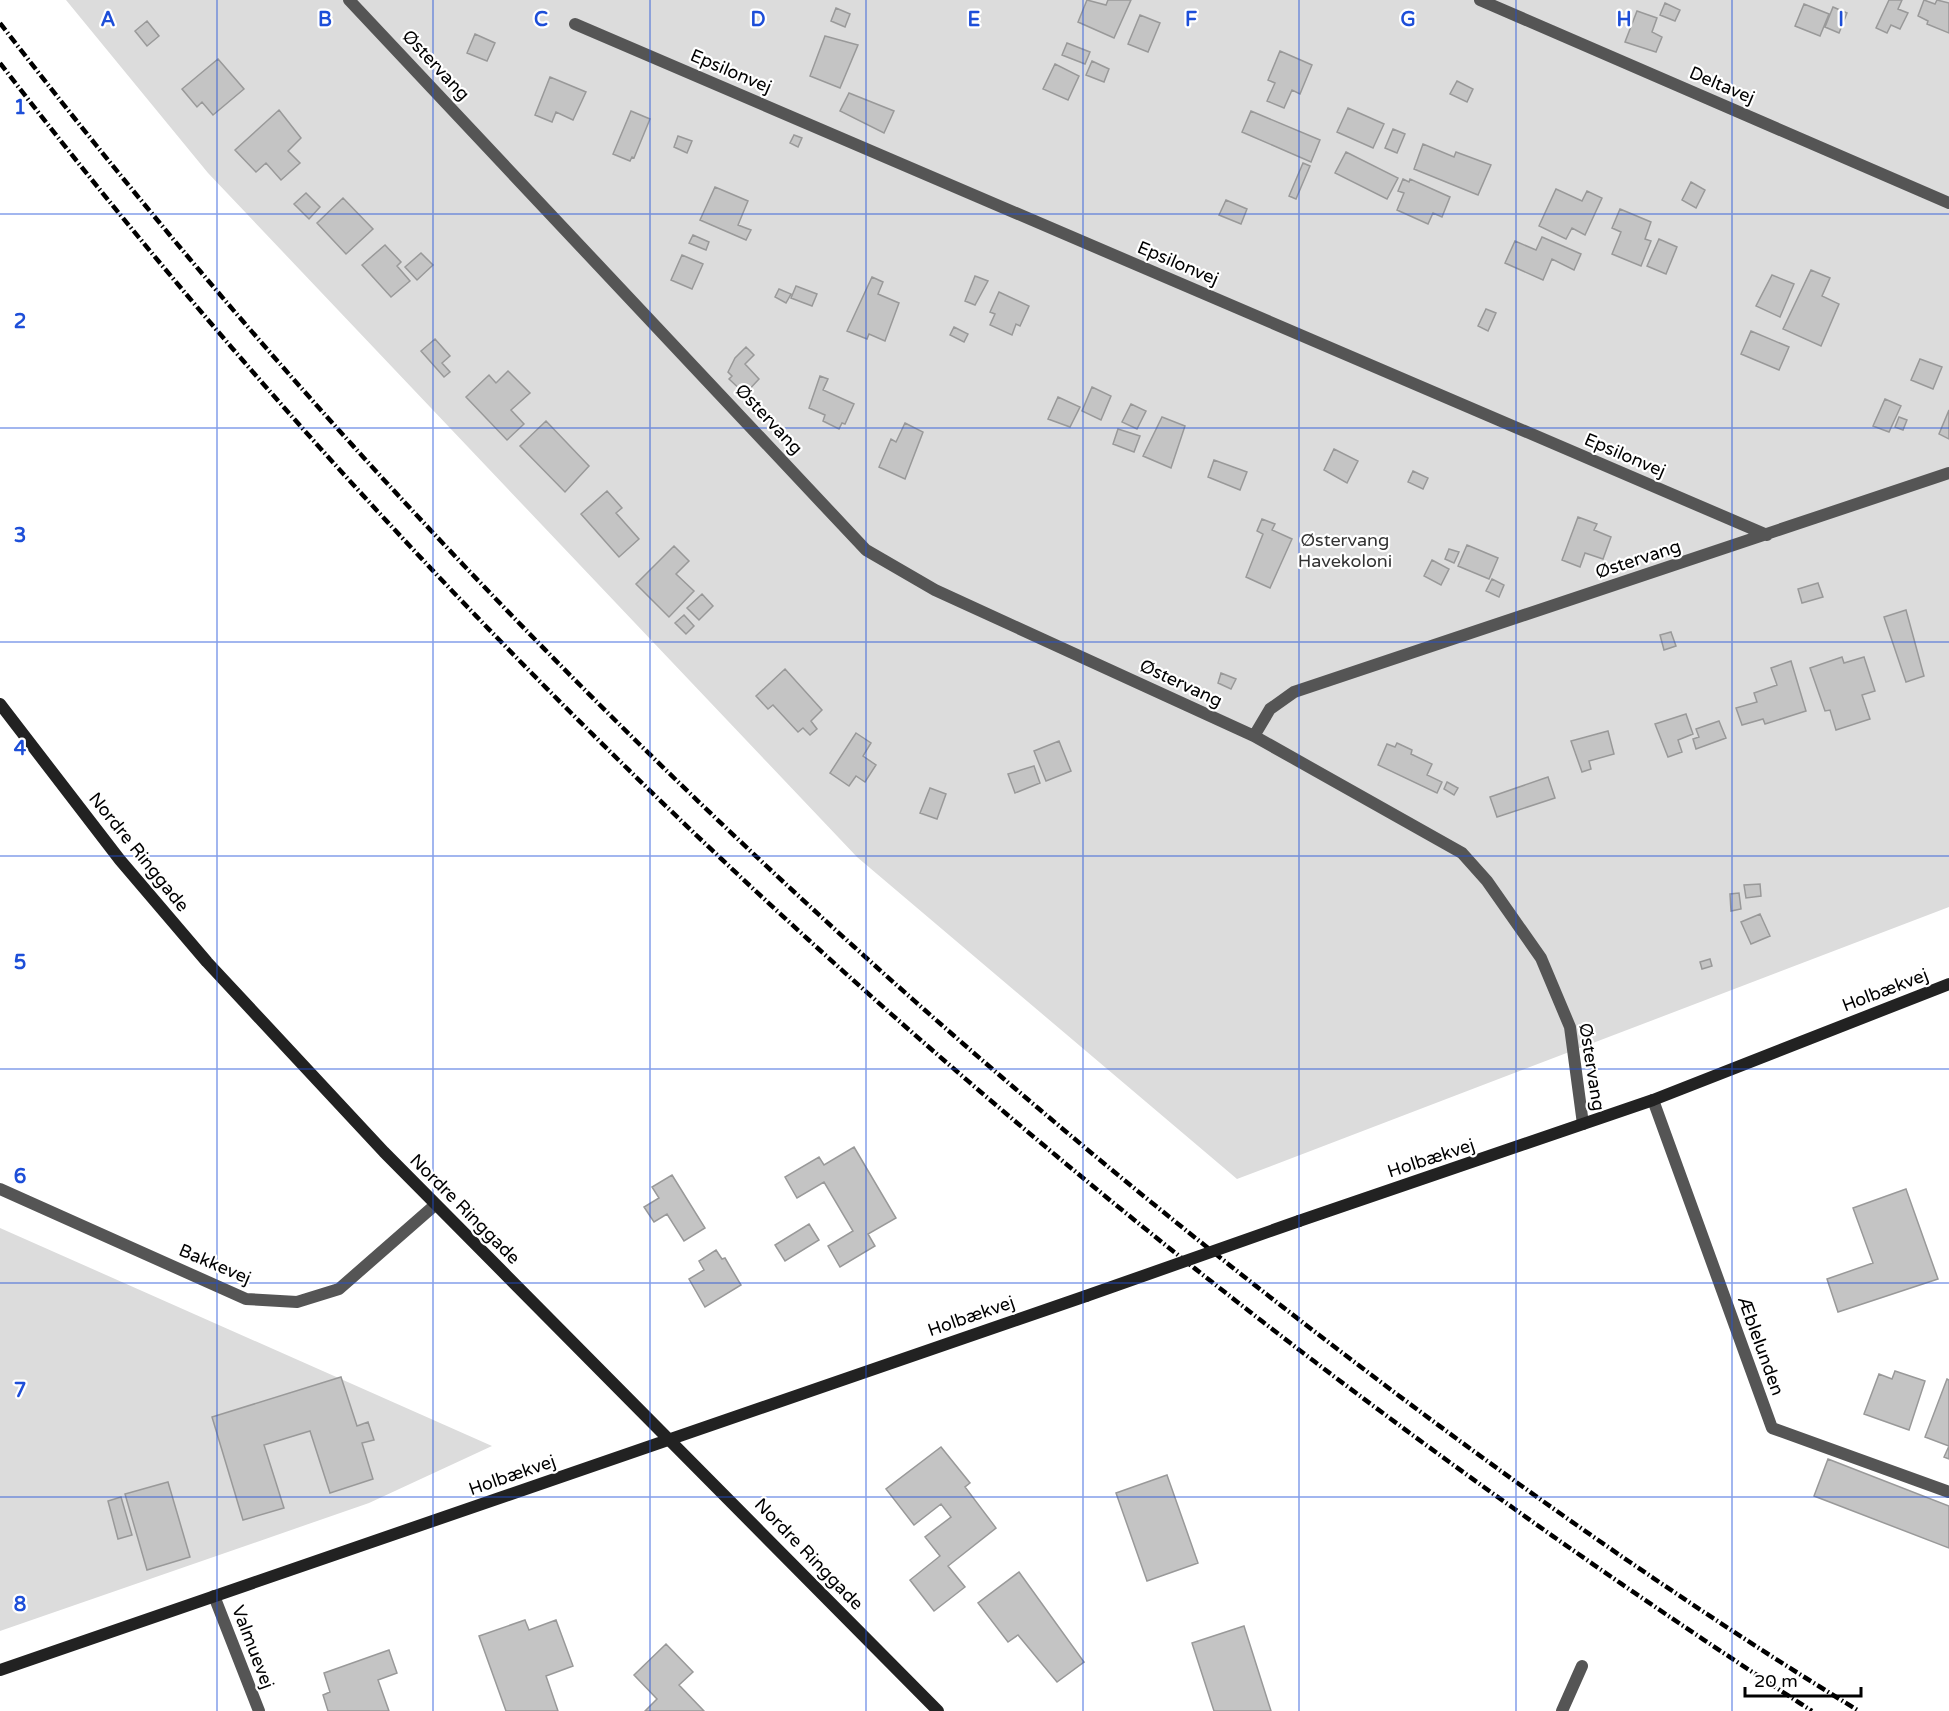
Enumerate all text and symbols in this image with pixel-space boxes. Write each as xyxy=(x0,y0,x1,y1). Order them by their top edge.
text: A xyxy=(101,8,116,32)
text: B xyxy=(318,8,332,32)
text: C xyxy=(534,8,548,32)
text: D xyxy=(750,8,766,32)
text: E xyxy=(968,8,981,32)
text: F xyxy=(1185,8,1197,32)
text: G xyxy=(1400,8,1416,32)
text: H xyxy=(1616,8,1632,32)
text: I xyxy=(1838,8,1844,32)
street label: Østervang xyxy=(398,25,474,105)
street label: Epsilonvej xyxy=(687,44,775,98)
street label: Deltavej xyxy=(1686,61,1758,109)
text: 1 xyxy=(14,96,26,120)
street label: Epsilonvej xyxy=(1134,236,1222,290)
text: 2 xyxy=(14,310,26,334)
street label: Østervang xyxy=(731,379,807,459)
street label: Epsilonvej xyxy=(1581,428,1669,482)
text: 3 xyxy=(14,524,26,548)
park label: Østervang Havekoloni xyxy=(1298,529,1392,572)
street label: Østervang xyxy=(1592,535,1684,583)
street label: Østervang xyxy=(1136,654,1226,712)
text: 4 xyxy=(14,737,27,761)
street label: Nordre Ringgade xyxy=(84,788,194,916)
text: 5 xyxy=(14,951,26,975)
street label: Holbækvej xyxy=(1839,964,1931,1016)
street label: Østervang xyxy=(1574,1021,1610,1113)
street label: Holbækvej xyxy=(1385,1134,1477,1182)
street label: Nordre Ringgade xyxy=(405,1149,525,1269)
text: 6 xyxy=(14,1165,26,1189)
street label: Bakkevej xyxy=(176,1239,254,1289)
street label: Holbækvej xyxy=(925,1291,1017,1341)
street label: Æblelunden xyxy=(1733,1294,1789,1398)
text: 7 xyxy=(14,1379,26,1403)
street label: Holbækvej xyxy=(466,1450,558,1500)
street label: Nordre Ringgade xyxy=(750,1493,868,1615)
text: 8 xyxy=(14,1593,26,1617)
street label: Valmuevej xyxy=(227,1602,279,1692)
scale bar xyxy=(1745,1660,1860,1698)
text: 20 m xyxy=(1754,1670,1798,1692)

